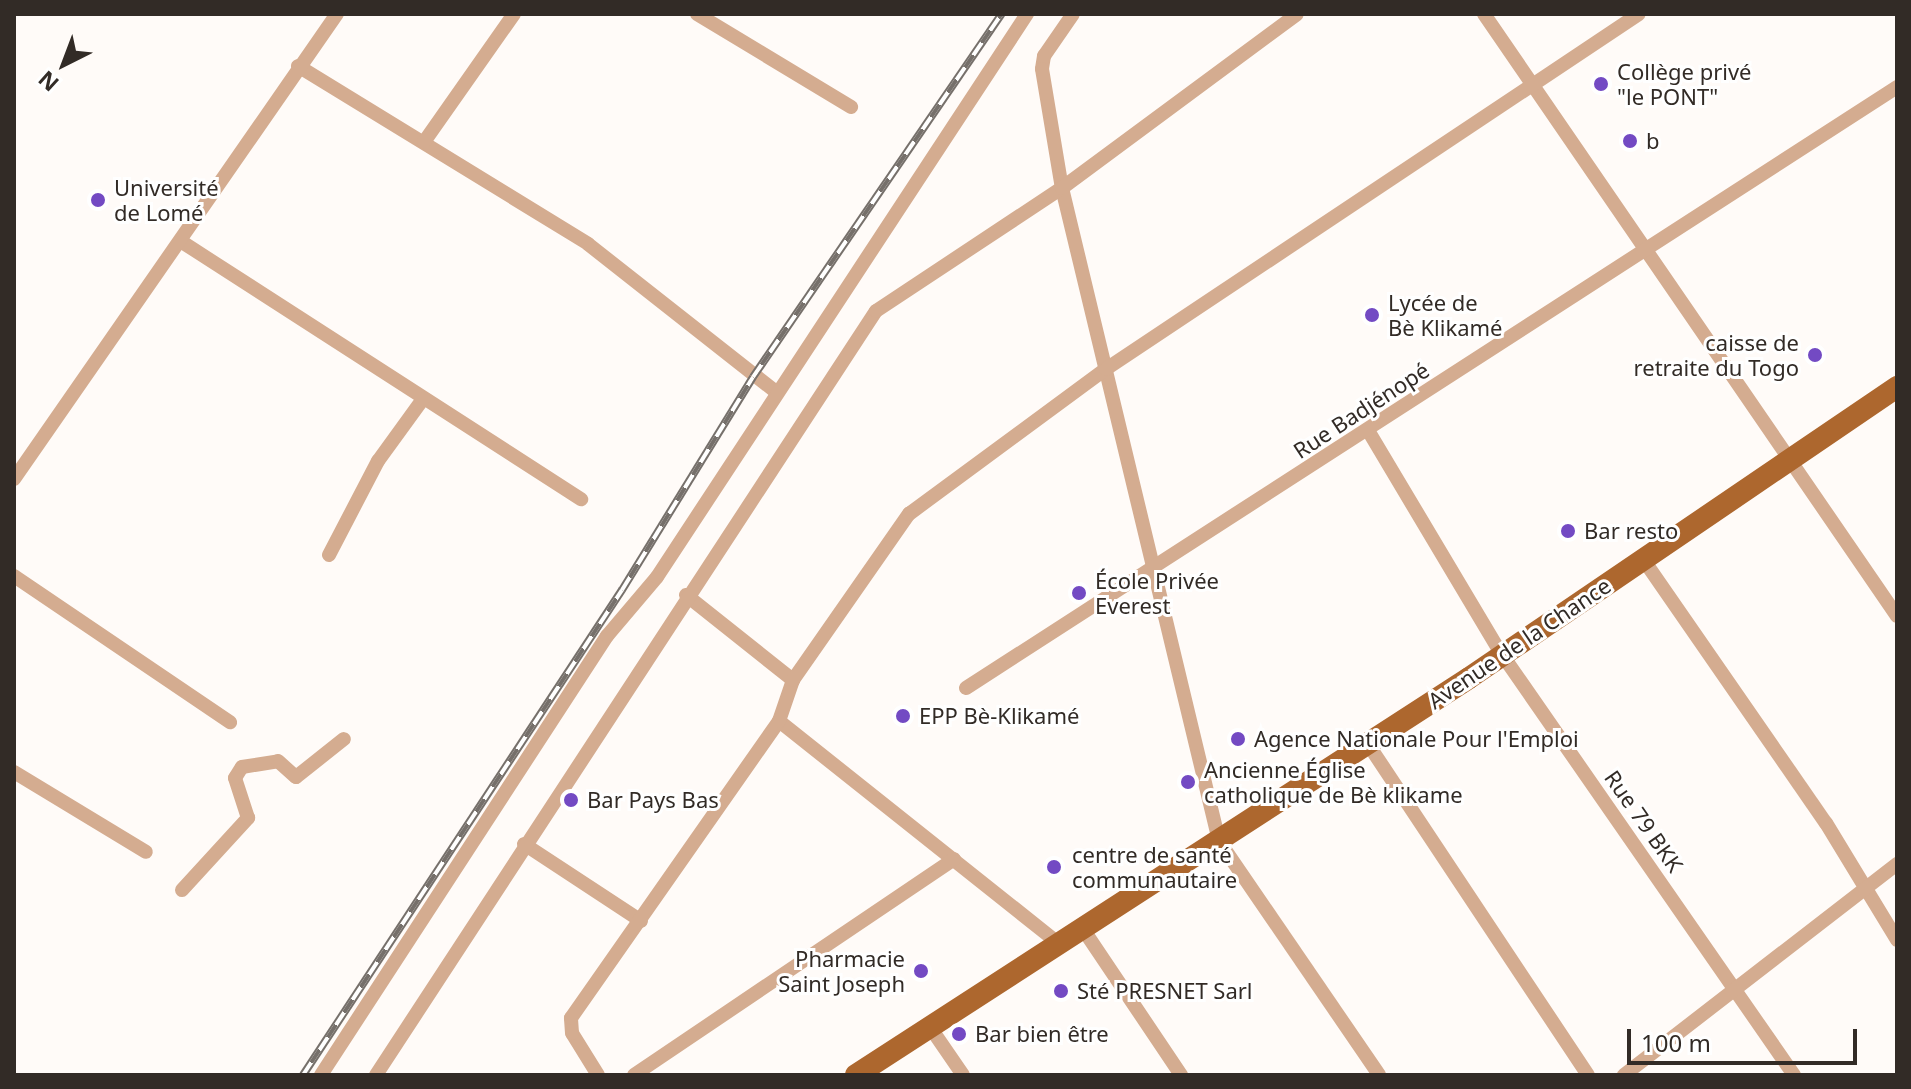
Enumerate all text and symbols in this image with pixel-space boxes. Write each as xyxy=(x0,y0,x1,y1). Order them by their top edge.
north arrow xyxy=(24,24,104,104)
place label: Collège privé "le PONT" xyxy=(1617,58,1752,110)
text: N xyxy=(31,65,65,99)
marker: Collège privé "le PONT" xyxy=(1592,75,1610,93)
place label: b xyxy=(1646,128,1660,154)
marker: b xyxy=(1621,132,1639,150)
place label: Université de Lomé xyxy=(114,174,219,226)
marker: Université de Lomé xyxy=(89,191,107,209)
place label: Lycée de Bè Klikamé xyxy=(1388,289,1502,340)
marker: Lycée de Bè Klikamé xyxy=(1363,306,1381,324)
place label: caisse de retraite du Togo xyxy=(1634,329,1799,380)
marker: caisse de retraite du Togo xyxy=(1806,346,1824,364)
street label: Rue Badjénopé xyxy=(1288,356,1434,464)
place label: Bar resto xyxy=(1584,518,1678,544)
marker: Bar resto xyxy=(1559,522,1577,540)
place label: École Privée Everest xyxy=(1095,567,1219,618)
street label: Avenue de la Chance xyxy=(1423,572,1615,714)
marker: École Privée Everest xyxy=(1070,584,1088,602)
place label: EPP Bè-Klikamé xyxy=(919,703,1079,729)
marker: EPP Bè-Klikamé xyxy=(894,707,912,725)
place label: Agence Nationale Pour l'Emploi xyxy=(1254,726,1579,752)
marker: Agence Nationale Pour l'Emploi xyxy=(1229,730,1247,748)
place label: Ancienne Église catholique de Bè klikame xyxy=(1204,756,1463,808)
street label: Rue 79 BKK xyxy=(1599,765,1689,877)
marker: Ancienne Église catholique de Bè klikame xyxy=(1179,773,1197,791)
place label: Bar Pays Bas xyxy=(587,787,719,813)
marker: Bar Pays Bas xyxy=(562,791,580,809)
place label: centre de santé communautaire xyxy=(1072,841,1237,892)
marker: centre de santé communautaire xyxy=(1043,856,1065,878)
place label: Pharmacie Saint Joseph xyxy=(778,945,905,996)
marker: Pharmacie Saint Joseph xyxy=(912,962,930,980)
place label: Sté PRESNET Sarl xyxy=(1077,978,1253,1004)
marker: Sté PRESNET Sarl xyxy=(1052,982,1070,1000)
scale bar xyxy=(1631,1013,1861,1063)
place label: Bar bien être xyxy=(975,1021,1109,1047)
marker: Bar bien être xyxy=(950,1025,968,1043)
text: 100 m xyxy=(1641,1026,1711,1059)

